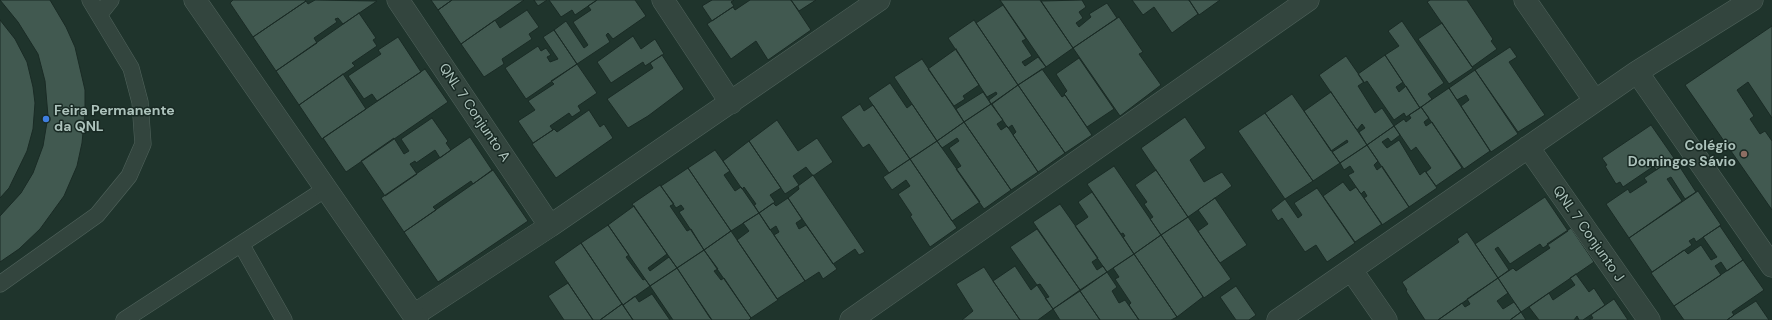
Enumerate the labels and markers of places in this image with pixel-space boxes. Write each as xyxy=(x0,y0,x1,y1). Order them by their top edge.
place label: Feira Permanente da QNL xyxy=(54,103,175,136)
marker: Feira Permanente da QNL xyxy=(41,114,51,124)
place label: Colégio Domingos Sávio xyxy=(1628,138,1736,170)
marker: Colégio Domingos Sávio xyxy=(1739,149,1749,159)

